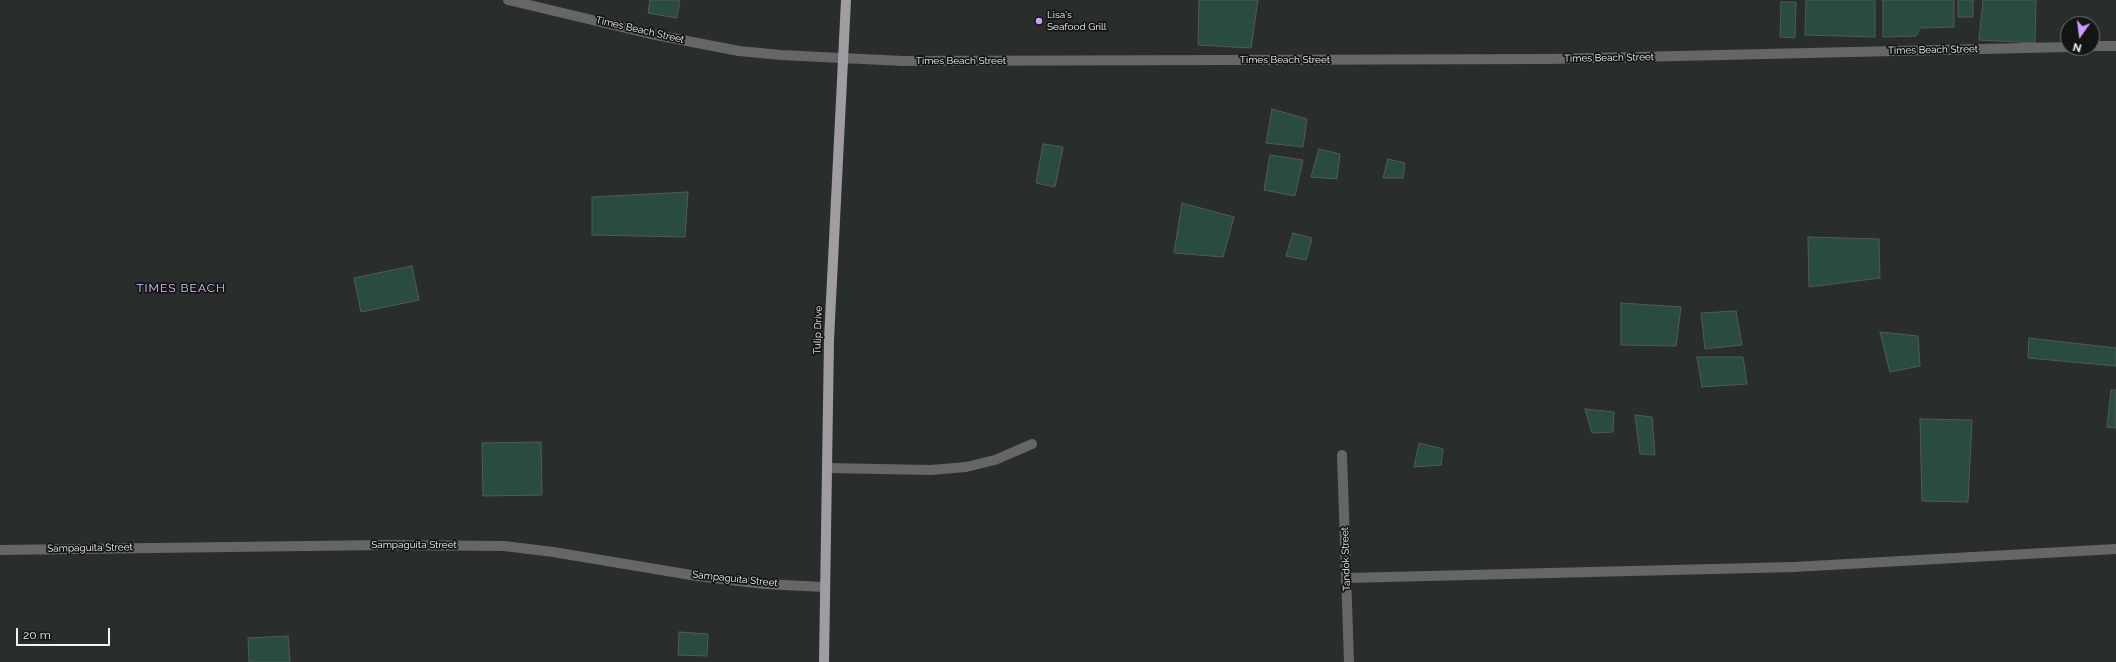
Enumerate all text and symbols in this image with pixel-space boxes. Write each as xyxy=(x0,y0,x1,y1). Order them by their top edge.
place label: Lisa's Seafood Grill xyxy=(1047,9,1106,32)
street label: Times Beach Street xyxy=(595,14,685,46)
marker: Lisa's Seafood Grill xyxy=(1034,16,1044,26)
north arrow xyxy=(2060,16,2100,56)
text: N xyxy=(2072,40,2083,54)
street label: Times Beach Street xyxy=(1888,43,1978,57)
street label: Times Beach Street xyxy=(1564,51,1654,65)
street label: Times Beach Street xyxy=(1240,54,1330,66)
street label: Times Beach Street xyxy=(916,55,1006,67)
district label: TIMES BEACH xyxy=(136,281,226,295)
street label: Tulip Drive xyxy=(811,305,825,355)
street label: Tandok Street xyxy=(1339,527,1353,591)
street label: Sampaguita Street xyxy=(371,539,457,551)
street label: Sampaguita Street xyxy=(47,541,133,555)
street label: Sampaguita Street xyxy=(692,569,778,589)
scale bar xyxy=(18,620,112,646)
text: 20 m xyxy=(23,628,51,642)

